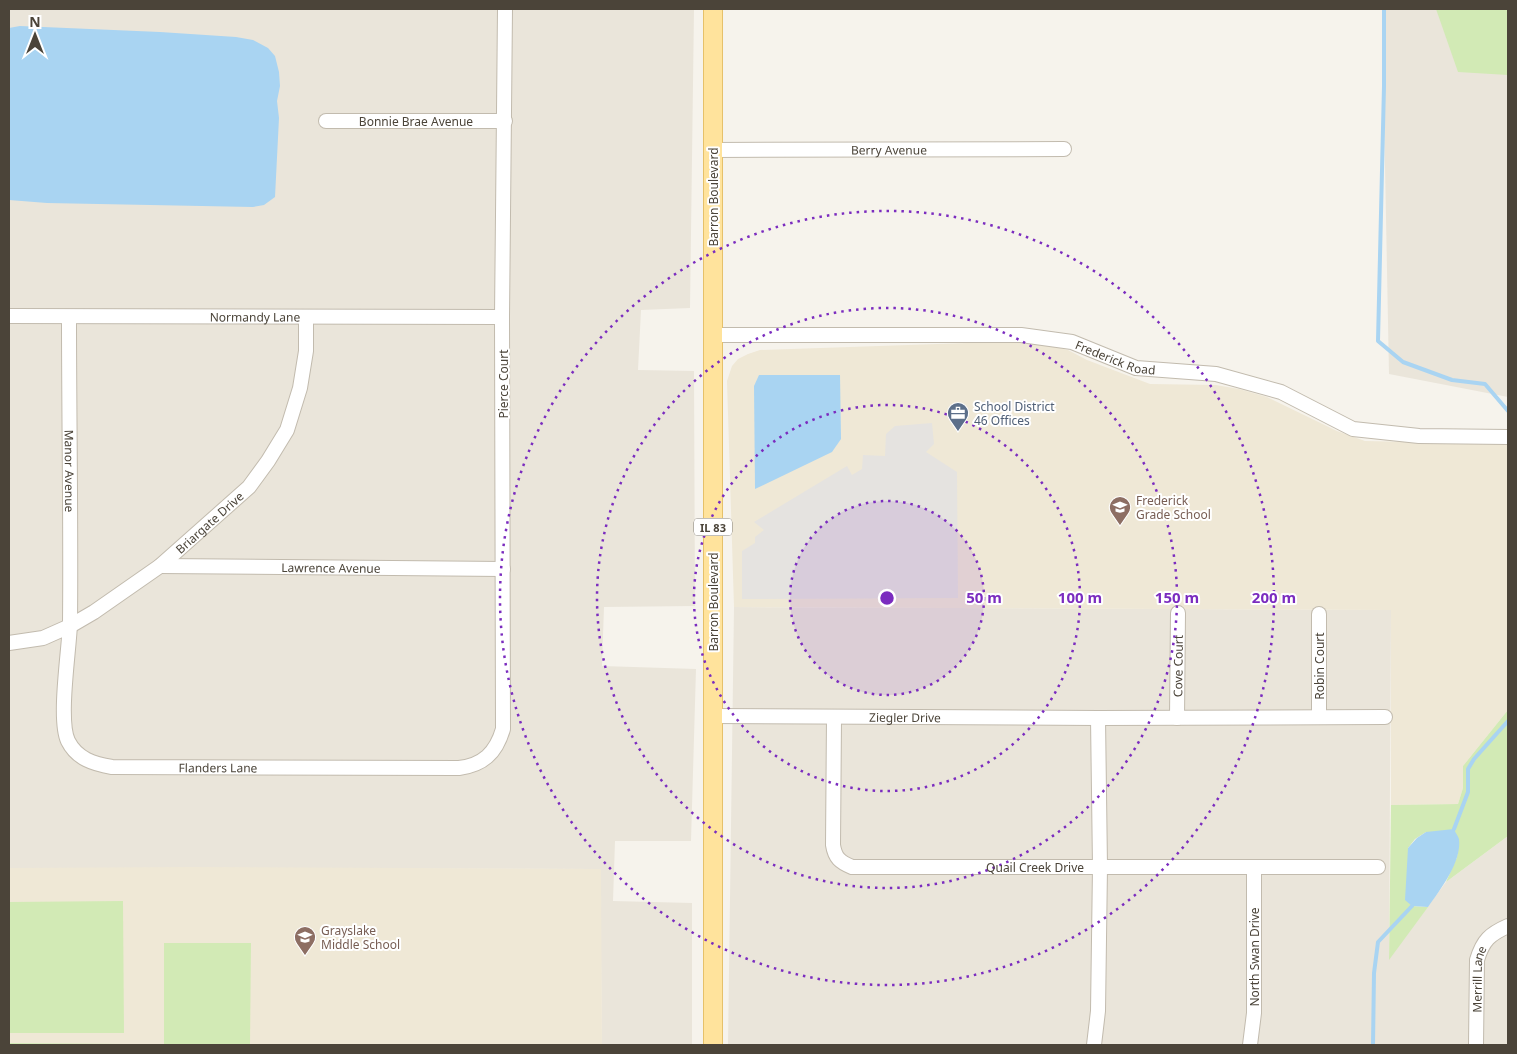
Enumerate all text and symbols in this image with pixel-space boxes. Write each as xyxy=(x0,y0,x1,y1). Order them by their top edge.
north arrow xyxy=(10,10,60,60)
text: N xyxy=(29,12,41,31)
street label: Bonnie Brae Avenue xyxy=(359,113,473,130)
street label: Berry Avenue xyxy=(851,141,927,158)
street label: Barron Boulevard xyxy=(705,147,722,247)
street label: Normandy Lane xyxy=(210,308,301,325)
street label: Frederick Road xyxy=(1073,336,1156,378)
street label: Pierce Court xyxy=(495,349,512,419)
place label: School District 46 Offices xyxy=(974,398,1055,429)
office icon: School District 46 Offices xyxy=(946,401,970,432)
street label: Manor Avenue xyxy=(61,430,79,513)
street label: Briargate Drive xyxy=(172,487,247,557)
place label: Frederick Grade School xyxy=(1136,492,1211,523)
school or university icon: Frederick Grade School xyxy=(1108,495,1132,526)
road number: IL 83 xyxy=(694,518,732,536)
street label: Barron Boulevard xyxy=(705,552,722,652)
street label: Lawrence Avenue xyxy=(281,559,381,576)
text: 50 m xyxy=(966,587,1002,607)
text: 100 m xyxy=(1058,587,1102,607)
text: 150 m xyxy=(1155,587,1199,607)
text: 200 m xyxy=(1252,587,1296,607)
centre of rings xyxy=(878,589,896,607)
street label: Robin Court xyxy=(1311,632,1328,700)
street label: Cove Court xyxy=(1169,634,1186,697)
street label: Ziegler Drive xyxy=(869,708,941,726)
street label: Flanders Lane xyxy=(179,759,258,776)
street label: Quail Creek Drive xyxy=(986,859,1084,876)
street label: North Swan Drive xyxy=(1246,907,1263,1007)
place label: Grayslake Middle School xyxy=(321,922,400,953)
school or university icon: Grayslake Middle School xyxy=(293,925,317,956)
street label: Merrill Lane xyxy=(1468,943,1490,1013)

